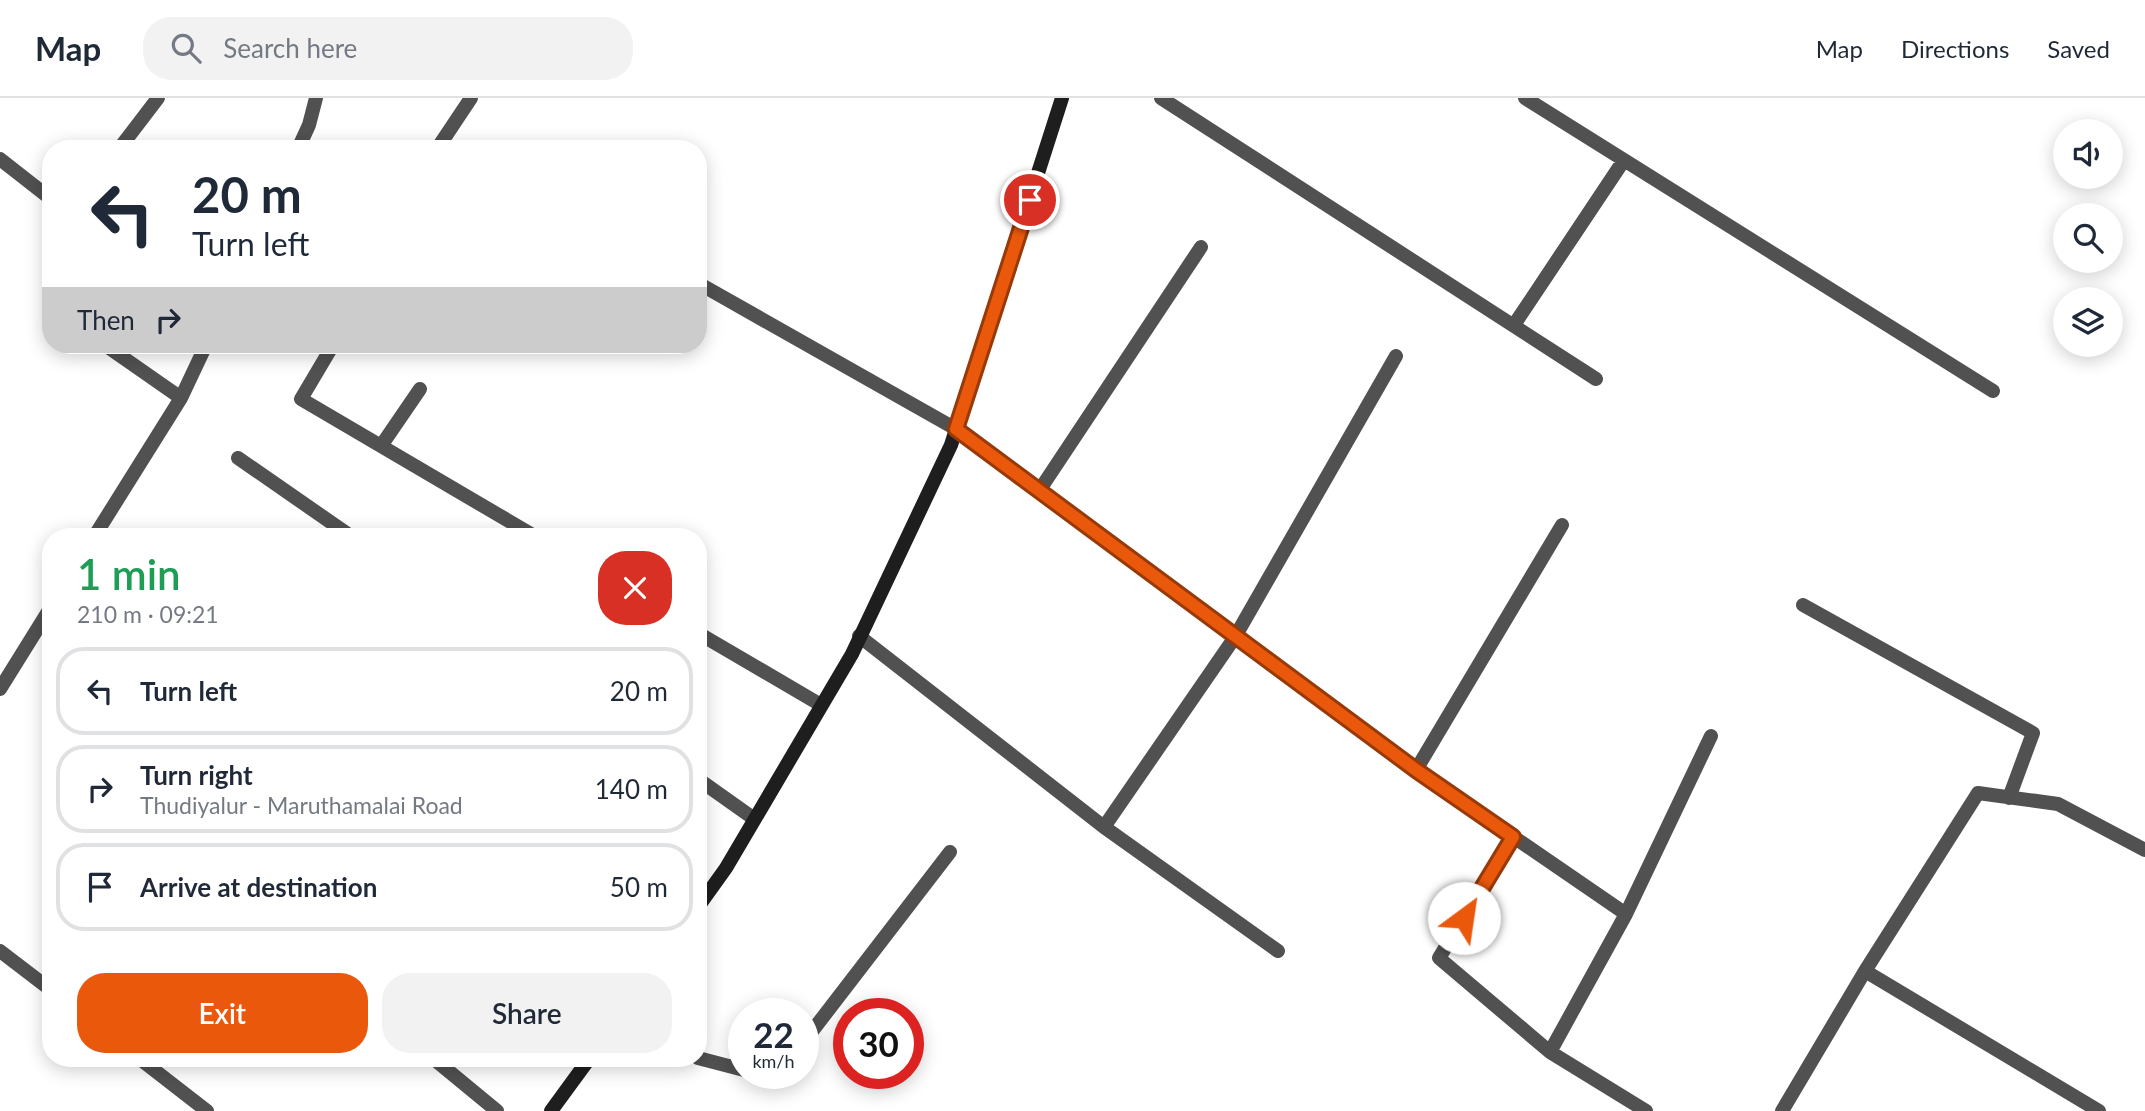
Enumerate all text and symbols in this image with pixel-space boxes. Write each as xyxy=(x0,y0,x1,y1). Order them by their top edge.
search box xyxy=(143,17,633,80)
text: Map xyxy=(35,28,101,68)
icon: search xyxy=(167,29,205,67)
text: Search here xyxy=(223,32,357,64)
text: Map xyxy=(1816,34,1863,63)
text: Directions xyxy=(1901,34,2009,63)
text: Saved xyxy=(2047,34,2110,63)
map controls xyxy=(2053,119,2123,357)
button: sound xyxy=(2053,119,2123,189)
text: 20 m xyxy=(192,165,302,223)
icon: left xyxy=(77,168,168,259)
pin xyxy=(1000,170,1060,230)
icon: arrive xyxy=(1011,181,1049,219)
button: search xyxy=(2053,203,2123,273)
text: Turn left xyxy=(192,224,309,263)
button: layers xyxy=(2053,287,2123,357)
icon: right xyxy=(149,301,187,339)
text: Then xyxy=(77,304,135,336)
text: 1 min xyxy=(77,549,181,599)
button: close xyxy=(598,551,672,625)
text: 210 m · 09:21 xyxy=(77,600,219,628)
icon: left xyxy=(81,672,119,710)
text: Turn left xyxy=(140,675,237,707)
text: 20 m xyxy=(610,675,668,707)
text: Turn right xyxy=(140,759,253,791)
icon: right xyxy=(81,770,119,808)
text: 140 m xyxy=(595,773,668,805)
text: Thudiyalur - Maruthamalai Road xyxy=(140,791,463,819)
icon: arrive xyxy=(81,868,119,906)
text: Arrive at destination xyxy=(140,871,377,903)
text: 50 m xyxy=(610,871,668,903)
position arrow xyxy=(1427,881,1501,955)
button: Exit xyxy=(77,973,368,1053)
button: Share xyxy=(382,973,672,1053)
speed limit sign: 30 xyxy=(833,998,924,1089)
text: 22 xyxy=(753,1013,794,1055)
text: km/h xyxy=(752,1050,795,1072)

